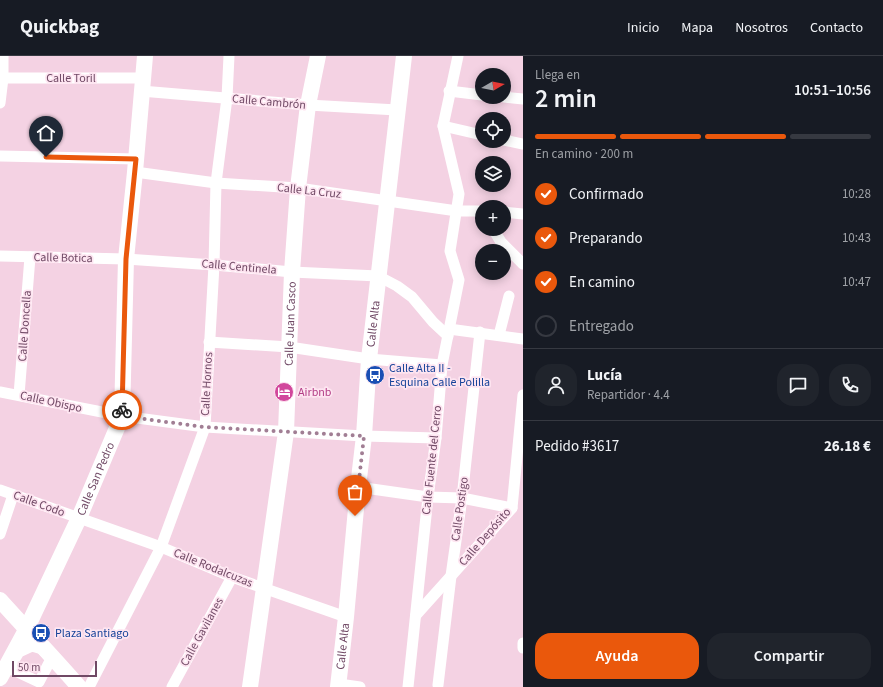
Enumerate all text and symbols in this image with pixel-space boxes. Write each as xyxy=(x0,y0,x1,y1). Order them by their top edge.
text: Quickbag xyxy=(20,14,99,41)
text: Inicio xyxy=(627,18,659,38)
text: Mapa xyxy=(681,18,713,38)
text: Nosotros xyxy=(735,18,788,38)
text: Contacto xyxy=(810,18,863,38)
text: Llega en xyxy=(535,66,580,84)
north arrow xyxy=(475,68,511,104)
map controls xyxy=(475,68,511,280)
street label: Calle Toril xyxy=(46,70,96,87)
text: 2 min xyxy=(535,80,597,117)
text: 10:51–10:56 xyxy=(794,80,871,101)
street label: Calle Cambrón xyxy=(231,90,307,114)
button: locate xyxy=(475,112,511,148)
pin xyxy=(29,116,63,157)
icon: home xyxy=(35,122,57,144)
text: En camino · 200 m xyxy=(535,145,633,163)
button: layers xyxy=(475,156,511,192)
street label: Calle La Cruz xyxy=(276,179,342,203)
icon: check xyxy=(535,183,557,205)
text: Confirmado xyxy=(569,184,644,205)
text: 10:28 xyxy=(842,185,871,203)
button: + xyxy=(475,200,511,236)
icon: check xyxy=(535,227,557,249)
text: Preparando xyxy=(569,228,643,249)
text: 10:43 xyxy=(842,229,871,247)
button: − xyxy=(475,244,511,280)
street label: Calle Botica xyxy=(33,249,93,267)
street label: Calle Centinela xyxy=(201,255,277,279)
icon: check xyxy=(535,271,557,293)
text: En camino xyxy=(569,272,635,293)
text: 10:47 xyxy=(842,273,871,291)
street label: Calle Juan Casco xyxy=(280,281,300,366)
street label: Calle Doncella xyxy=(14,290,36,362)
street label: Calle Alta xyxy=(362,299,384,348)
text: Entregado xyxy=(569,316,634,337)
street label: Calle Hornos xyxy=(197,352,217,416)
place label: Calle Alta II - Esquina Calle Polilla xyxy=(389,360,490,391)
bus stop icon: Calle Alta II - Esquina Calle Polilla xyxy=(364,364,386,386)
button: person xyxy=(535,364,577,406)
button: chat xyxy=(777,364,819,406)
button: phone xyxy=(829,364,871,406)
text: Lucía xyxy=(587,365,622,386)
hotel icon: Airbnb xyxy=(273,381,295,403)
place label: Airbnb xyxy=(298,384,332,401)
text: Repartidor · 4.4 xyxy=(587,386,670,404)
street label: Calle Obispo xyxy=(18,387,84,417)
courier xyxy=(102,390,142,430)
icon: bike xyxy=(111,399,133,421)
street label: Calle Fuente del Cerro xyxy=(418,404,446,516)
text: Pedido #3617 xyxy=(535,436,619,457)
text: 26.18 € xyxy=(824,436,871,457)
street label: Calle San Pedro xyxy=(72,439,119,518)
pin xyxy=(338,475,372,516)
street label: Calle Postigo xyxy=(447,476,473,542)
icon: bag xyxy=(344,481,366,503)
street label: Calle Codo xyxy=(11,487,67,521)
street label: Calle Depósito xyxy=(455,504,515,570)
street label: Calle Rodalcuzas xyxy=(171,544,255,592)
street label: Calle Gavilanes xyxy=(176,595,228,669)
bus stop icon: Plaza Santiago xyxy=(30,622,52,644)
street label: Calle Alta xyxy=(332,622,354,671)
place label: Plaza Santiago xyxy=(55,625,129,642)
button: Ayuda xyxy=(535,633,699,679)
button: Compartir xyxy=(707,633,871,679)
scale bar xyxy=(12,659,97,678)
text: 50 m xyxy=(18,660,40,675)

